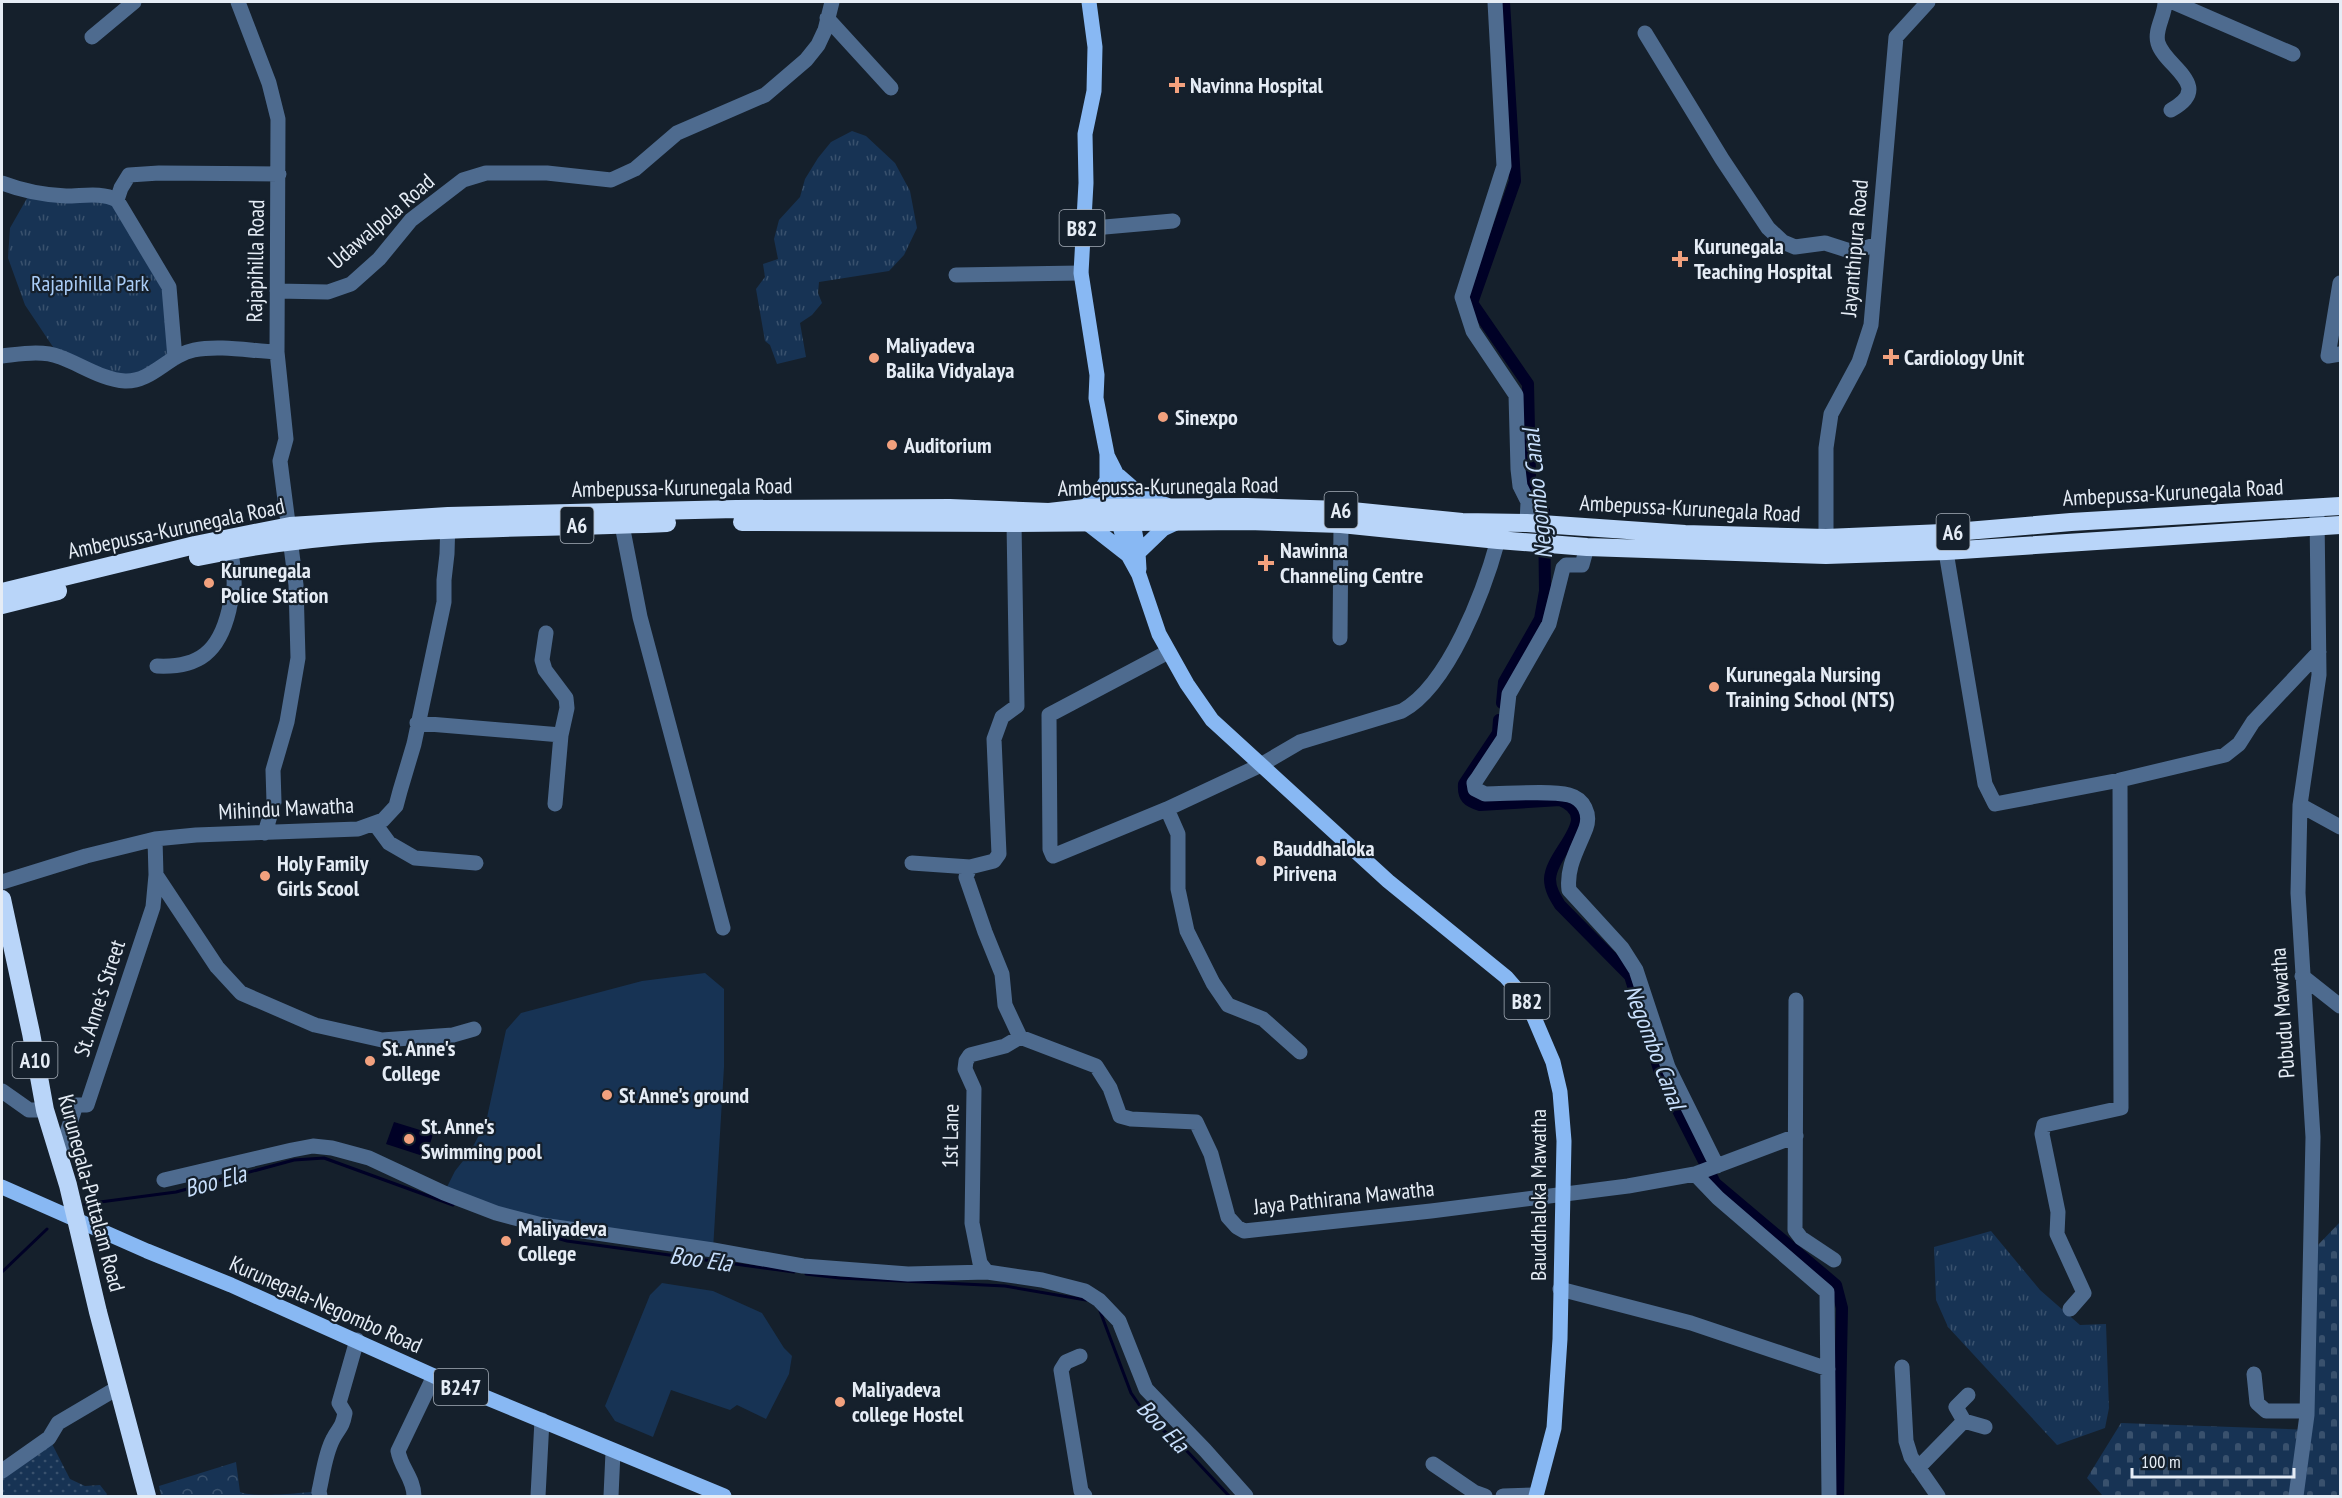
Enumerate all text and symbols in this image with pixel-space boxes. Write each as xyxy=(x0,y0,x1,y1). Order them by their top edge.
place label: Navinna Hospital xyxy=(1190,71,1324,99)
marker: Navinna Hospital xyxy=(1168,76,1186,94)
street label: Udawalpola Road xyxy=(322,167,440,275)
street label: Jayanthipura Road xyxy=(1834,178,1874,319)
street label: Rajapihilla Road xyxy=(240,199,270,323)
road number: B82 xyxy=(1060,210,1104,246)
place label: Kurunegala Teaching Hospital xyxy=(1694,232,1833,285)
marker: Kurunegala Teaching Hospital xyxy=(1671,250,1689,268)
park label: Rajapihilla Park xyxy=(31,269,150,297)
place label: Maliyadeva Balika Vidyalaya xyxy=(886,331,1014,384)
place label: Cardiology Unit xyxy=(1904,343,2025,371)
marker: Cardiology Unit xyxy=(1882,348,1900,366)
marker: Maliyadeva Balika Vidyalaya xyxy=(867,351,881,365)
place label: Sinexpo xyxy=(1175,403,1238,431)
marker: Sinexpo xyxy=(1156,410,1170,424)
water label: Negombo Canal xyxy=(1514,425,1559,561)
place label: Auditorium xyxy=(903,431,992,459)
marker: Auditorium xyxy=(885,438,899,452)
street label: Ambepussa-Kurunegala Road xyxy=(1057,470,1279,502)
street label: Ambepussa-Kurunegala Road xyxy=(571,471,793,503)
street label: Ambepussa-Kurunegala Road xyxy=(2062,472,2284,512)
street label: Ambepussa-Kurunegala Road xyxy=(1579,488,1801,528)
street label: Ambepussa-Kurunegala Road xyxy=(65,491,287,565)
road number: A6 xyxy=(1324,492,1358,528)
road number: A6 xyxy=(560,507,594,543)
road number: A6 xyxy=(1936,514,1970,550)
place label: Nawinna Channeling Centre xyxy=(1280,536,1423,589)
marker: Nawinna Channeling Centre xyxy=(1257,554,1275,572)
place label: Kurunegala Police Station xyxy=(221,556,329,609)
marker: Kurunegala Police Station xyxy=(202,576,216,590)
place label: Kurunegala Nursing Training School (NTS) xyxy=(1726,660,1895,713)
marker: Kurunegala Nursing Training School (NTS) xyxy=(1707,680,1721,694)
street label: Mihindu Mawatha xyxy=(217,790,355,826)
place label: Bauddhaloka Pirivena xyxy=(1273,834,1375,887)
place label: Holy Family Girls Scool xyxy=(277,849,370,902)
marker: Bauddhaloka Pirivena xyxy=(1254,854,1268,868)
marker: Holy Family Girls Scool xyxy=(258,869,272,883)
street label: St. Anne's Street xyxy=(67,936,131,1060)
street label: Pubudu Mawatha xyxy=(2263,947,2301,1079)
water label: Negombo Canal xyxy=(1617,980,1694,1116)
road number: B82 xyxy=(1504,983,1550,1019)
place label: St. Anne's College xyxy=(382,1034,456,1087)
road number: A10 xyxy=(12,1042,57,1078)
marker: St. Anne's College xyxy=(363,1054,377,1068)
place label: St Anne's ground xyxy=(619,1081,749,1109)
marker: St Anne's ground xyxy=(600,1088,614,1102)
street label: Kurunegala-Puttalam Road xyxy=(52,1091,132,1295)
street label: 1st Lane xyxy=(935,1104,965,1168)
street label: Bauddhaloka Mawatha xyxy=(1524,1109,1552,1281)
place label: St. Anne's Swimming pool xyxy=(421,1112,542,1165)
marker: St. Anne's Swimming pool xyxy=(402,1132,416,1146)
water label: Boo Ela xyxy=(181,1158,251,1204)
street label: Jaya Pathirana Mawatha xyxy=(1251,1174,1436,1221)
place label: Maliyadeva College xyxy=(518,1214,607,1267)
marker: Maliyadeva College xyxy=(499,1234,513,1248)
water label: Boo Ela xyxy=(668,1239,736,1279)
street label: Kurunegala-Negombo Road xyxy=(225,1249,427,1359)
road number: B247 xyxy=(434,1369,488,1405)
place label: Maliyadeva college Hostel xyxy=(852,1375,964,1428)
water label: Boo Ela xyxy=(1130,1393,1197,1460)
marker: Maliyadeva college Hostel xyxy=(833,1395,847,1409)
scale bar xyxy=(2132,1441,2294,1479)
text: 100 m xyxy=(2141,1450,2181,1473)

